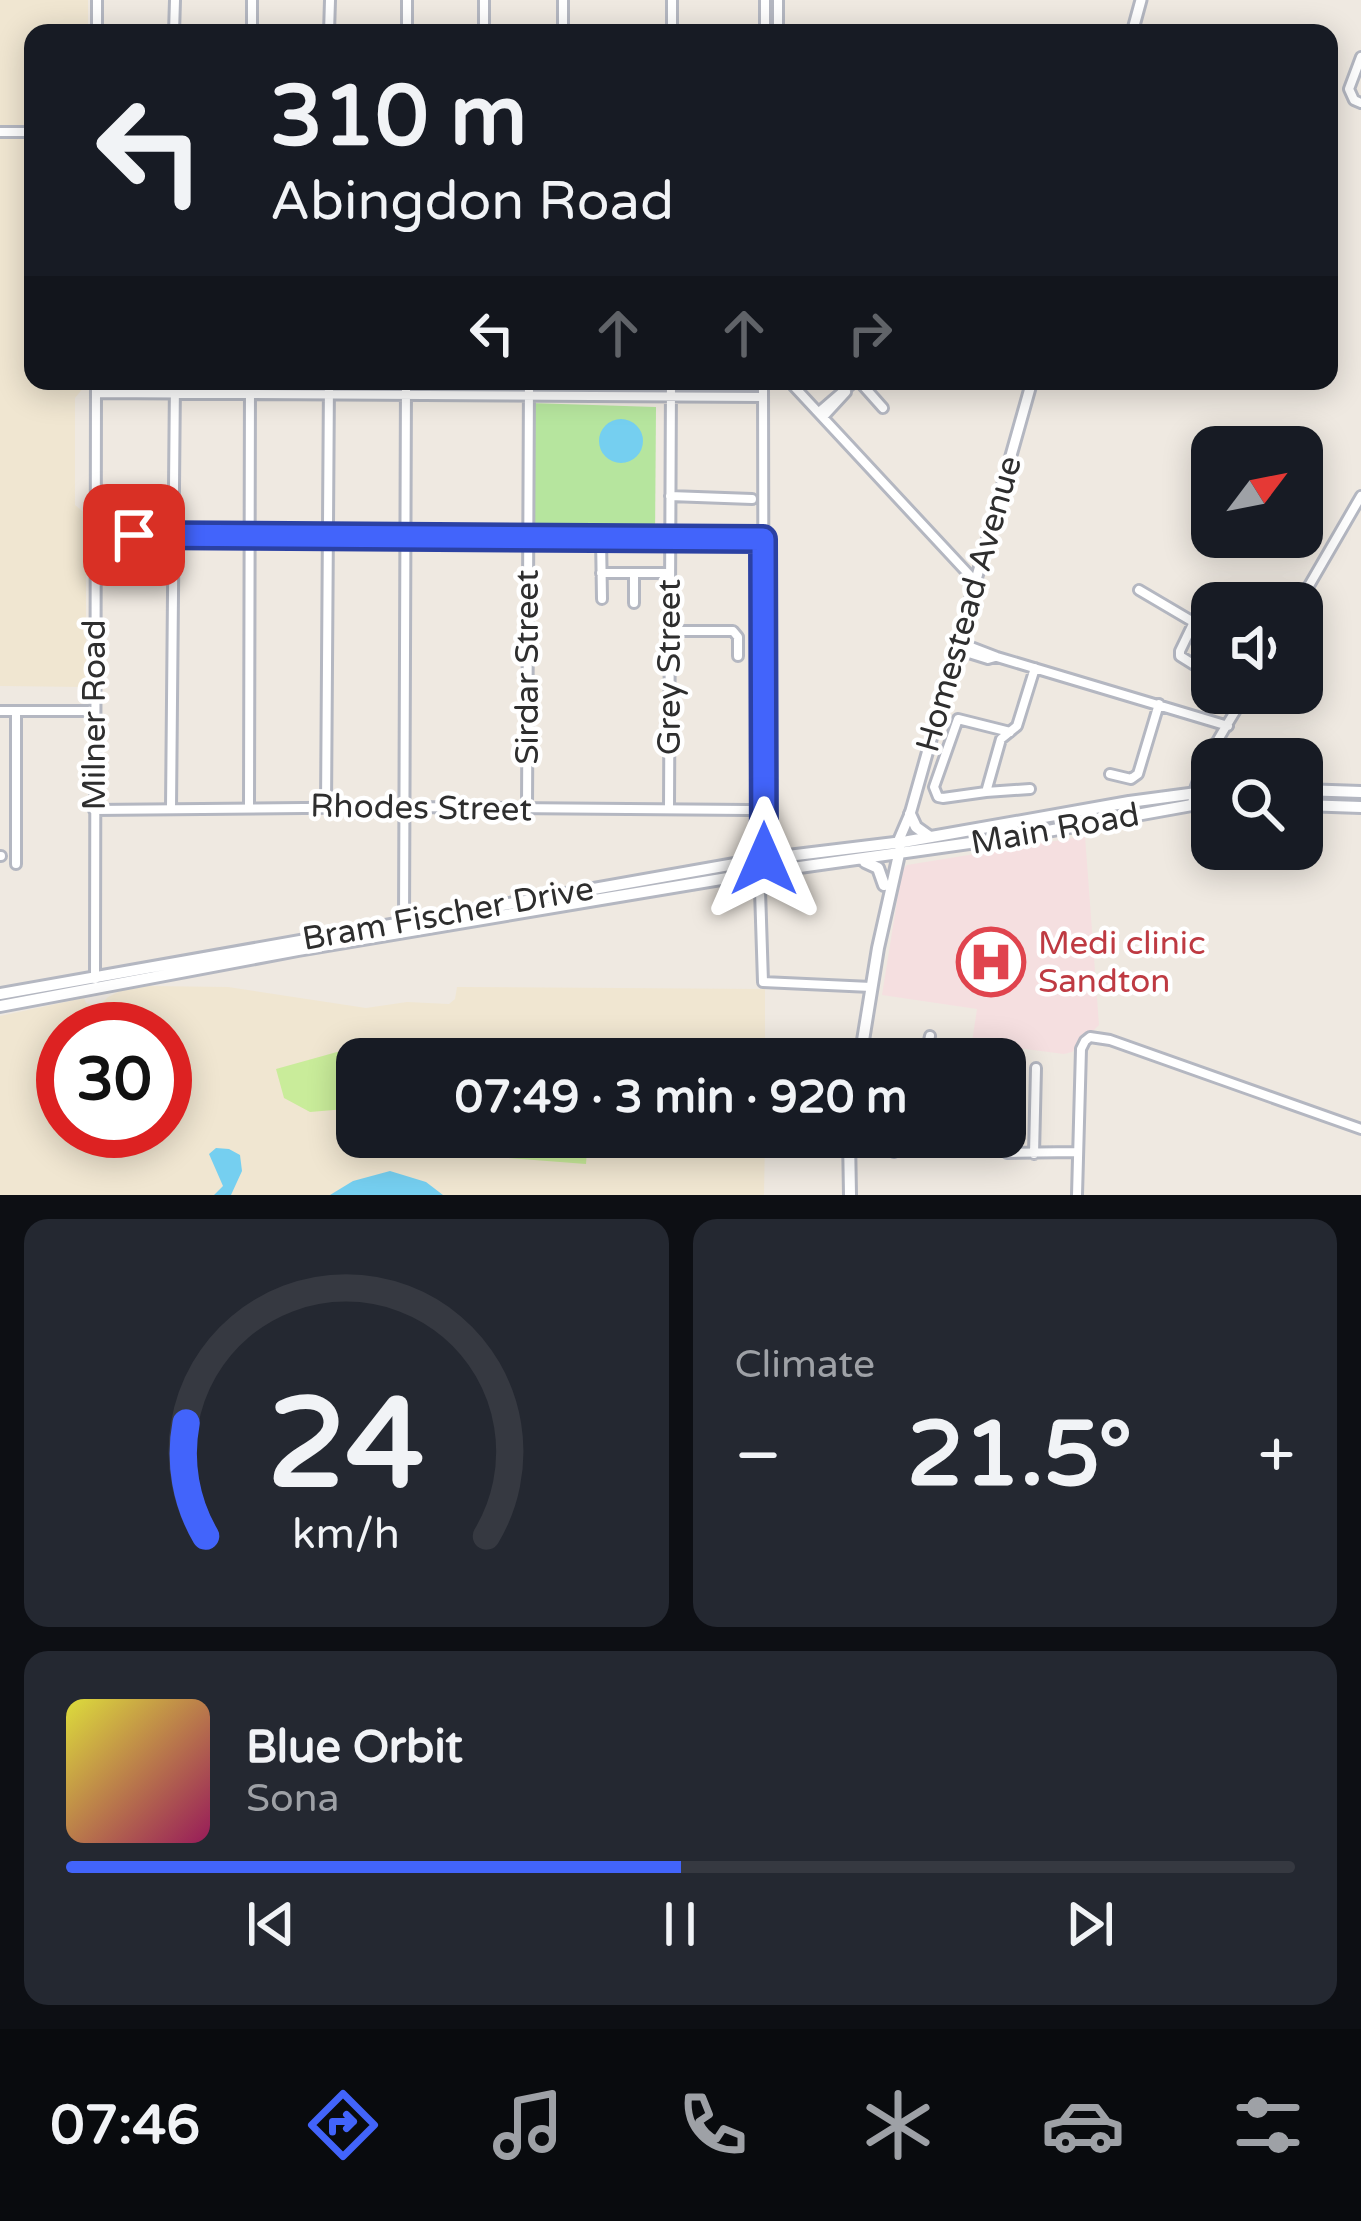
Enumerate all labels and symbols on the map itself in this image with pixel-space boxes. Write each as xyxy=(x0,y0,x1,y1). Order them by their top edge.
north arrow xyxy=(1191,426,1323,558)
street label: Homestead Avenue xyxy=(908,451,1030,757)
pin xyxy=(83,484,185,586)
street label: Sirdar Street xyxy=(508,569,547,765)
street label: Grey Street xyxy=(650,579,689,755)
street label: Milner Road xyxy=(75,620,114,810)
street label: Rhodes Street xyxy=(310,787,532,829)
street label: Main Road xyxy=(968,795,1142,863)
position arrow xyxy=(701,796,827,922)
street label: Bram Fischer Drive xyxy=(299,869,597,959)
place label: Medi clinic Sandton xyxy=(1038,924,1206,1001)
hospital icon: Medi clinic Sandton xyxy=(956,927,1026,997)
speed limit sign: 30 xyxy=(36,1002,192,1158)

